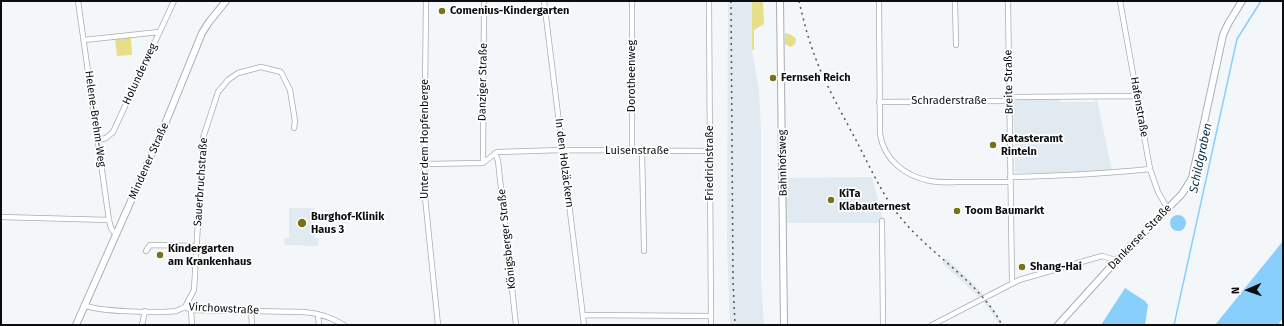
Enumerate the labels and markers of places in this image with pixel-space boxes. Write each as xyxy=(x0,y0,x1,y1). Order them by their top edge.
place label: Comenius-Kindergarten xyxy=(450,4,569,18)
marker: Comenius-Kindergarten xyxy=(437,6,447,16)
place label: Fernseh Reich xyxy=(781,71,851,85)
marker: Fernseh Reich xyxy=(768,73,778,83)
place label: Katasteramt Rinteln xyxy=(1001,132,1063,158)
marker: Katasteramt Rinteln xyxy=(988,140,998,150)
place label: KiTa Klabauternest xyxy=(839,187,910,213)
marker: KiTa Klabauternest xyxy=(826,195,836,205)
place label: Toom Baumarkt xyxy=(965,204,1044,218)
marker: Toom Baumarkt xyxy=(952,206,962,216)
place label: Burghof-Klinik Haus 3 xyxy=(311,210,384,236)
marker: Burghof-Klinik Haus 3 xyxy=(296,217,308,229)
place label: Kindergarten am Krankenhaus xyxy=(168,242,252,268)
marker: Kindergarten am Krankenhaus xyxy=(155,250,165,260)
place label: Shang-Hai xyxy=(1030,260,1082,274)
marker: Shang-Hai xyxy=(1017,262,1027,272)

